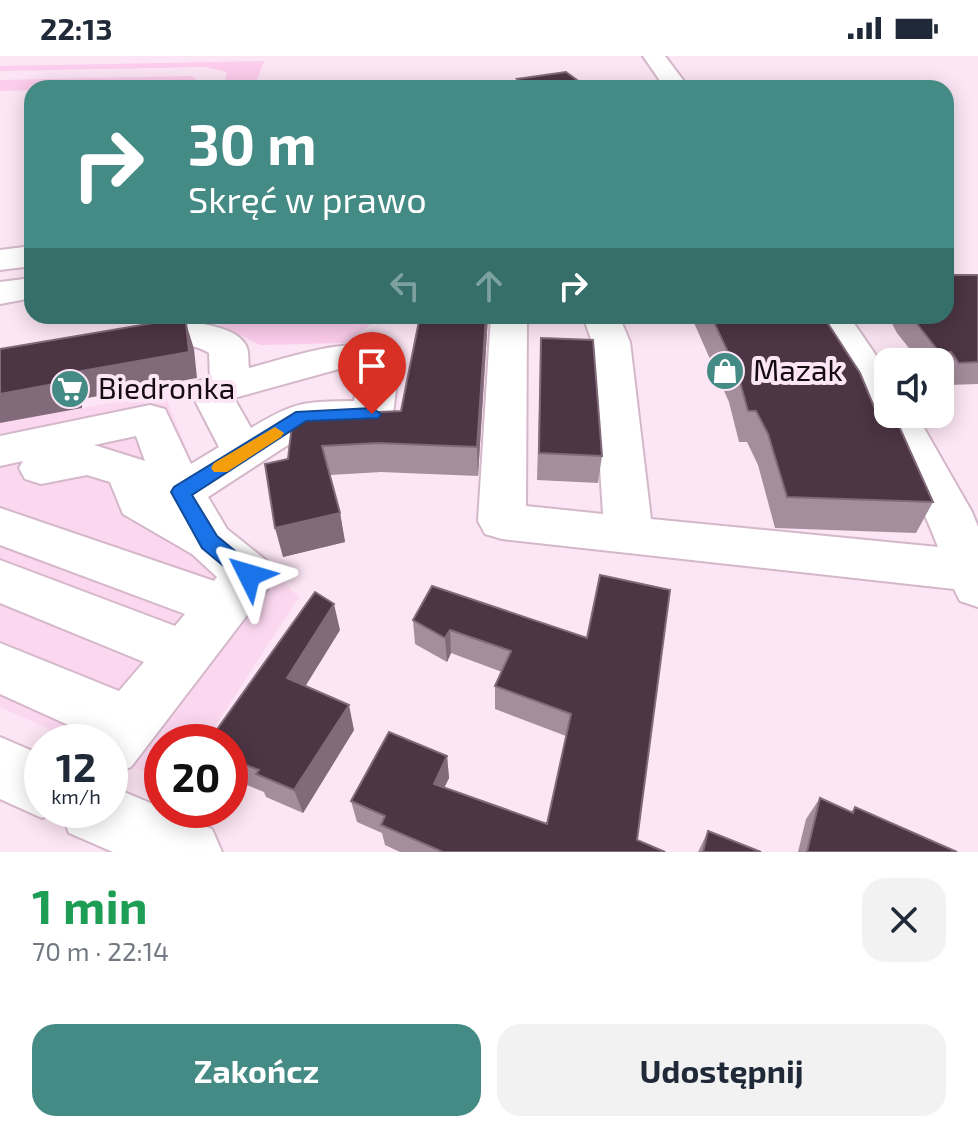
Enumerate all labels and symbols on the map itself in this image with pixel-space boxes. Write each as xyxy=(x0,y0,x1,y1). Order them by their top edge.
pin xyxy=(338,332,406,414)
shop icon: Mazak xyxy=(704,350,746,392)
place label: Mazak xyxy=(753,351,843,387)
supermarket icon: Biedronka xyxy=(49,368,91,410)
place label: Biedronka xyxy=(98,369,235,405)
position arrow xyxy=(207,533,291,617)
speed limit sign: 20 xyxy=(144,724,248,828)

